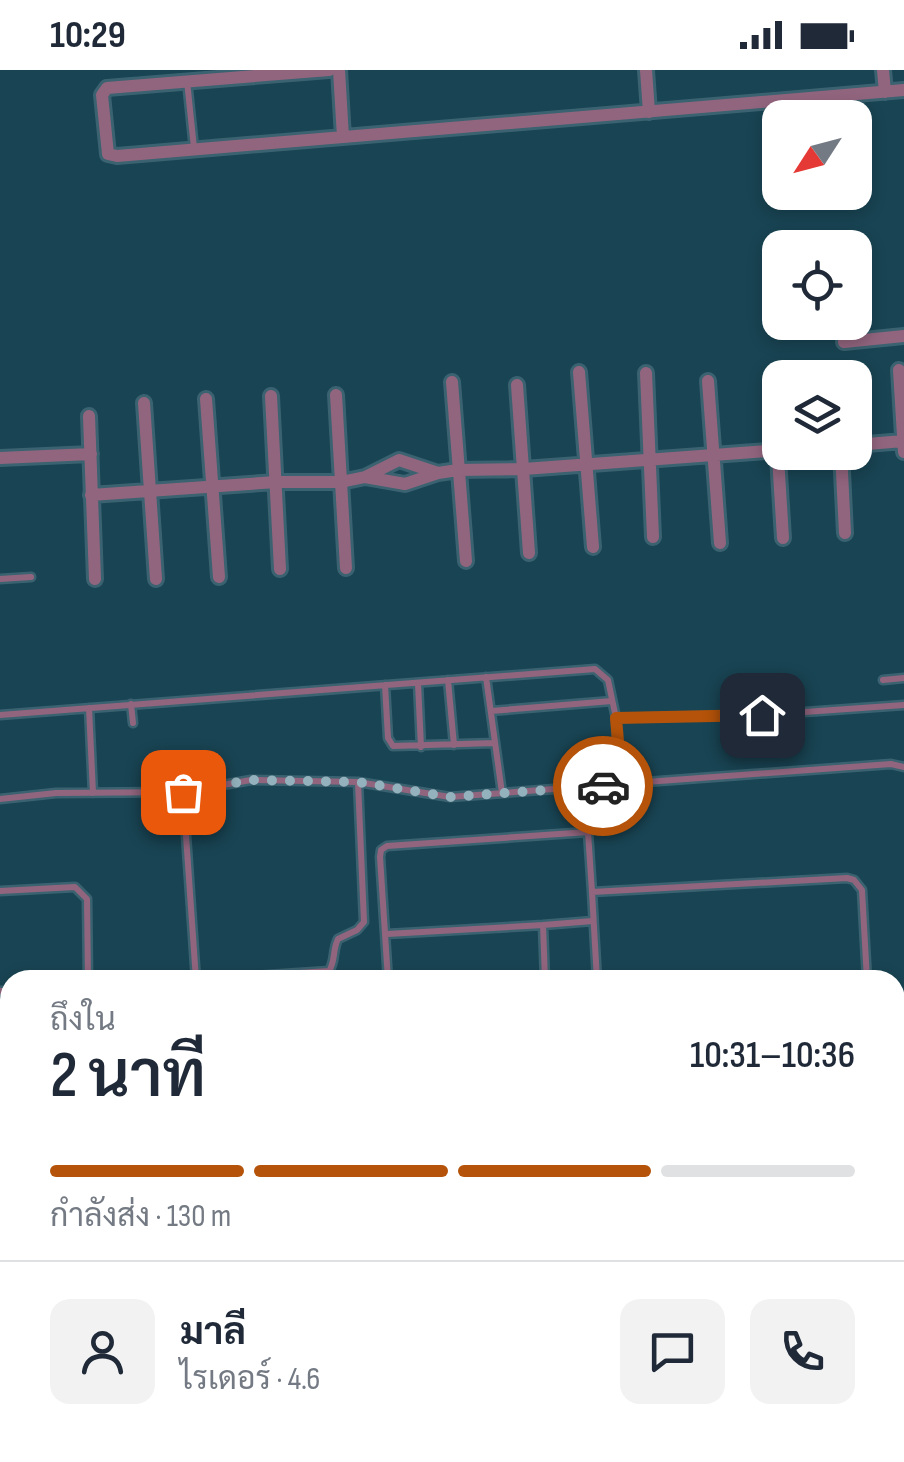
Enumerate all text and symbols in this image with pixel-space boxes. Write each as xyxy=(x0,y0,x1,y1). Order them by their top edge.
text: 10:29 xyxy=(50,13,126,58)
north arrow xyxy=(762,100,872,210)
map controls xyxy=(762,100,872,470)
button: locate xyxy=(762,230,872,340)
button: layers xyxy=(762,360,872,470)
pin xyxy=(720,673,805,758)
icon: home xyxy=(735,688,790,743)
courier xyxy=(553,736,653,836)
pin xyxy=(141,750,226,835)
icon: car xyxy=(576,759,631,814)
icon: bag xyxy=(156,765,211,820)
text: ถึงใน xyxy=(50,1001,116,1040)
text: 10:31–10:36 xyxy=(690,1033,855,1078)
text: 2 นาที xyxy=(50,1038,206,1116)
text: กำลังส่ง · 130 m xyxy=(50,1197,231,1236)
button: person xyxy=(50,1299,155,1404)
button: chat xyxy=(620,1299,725,1404)
button: phone xyxy=(750,1299,855,1404)
text: มาลี xyxy=(180,1310,246,1355)
text: ไรเดอร์ · 4.6 xyxy=(180,1360,320,1399)

